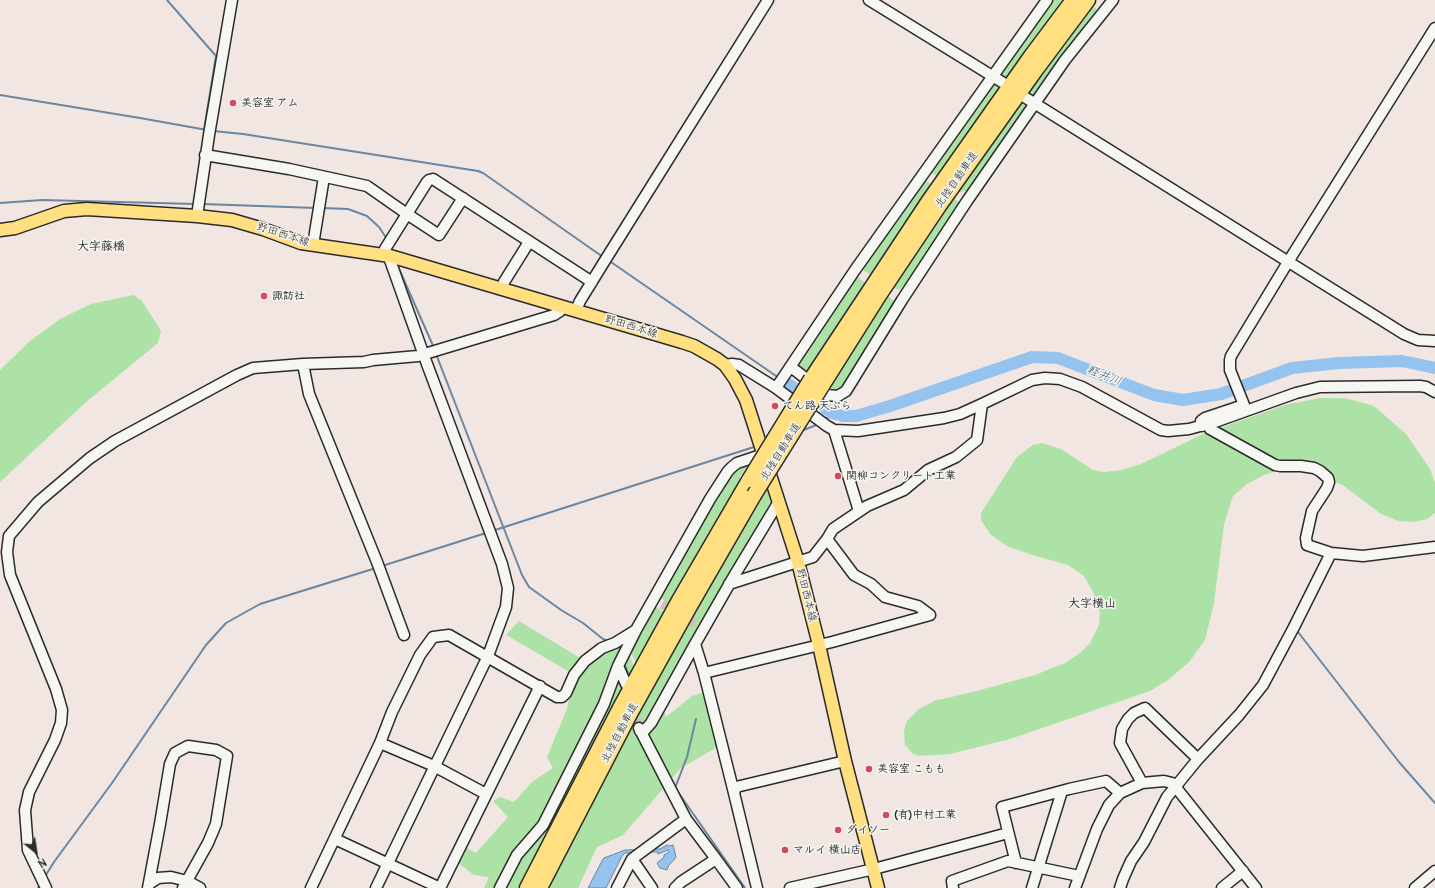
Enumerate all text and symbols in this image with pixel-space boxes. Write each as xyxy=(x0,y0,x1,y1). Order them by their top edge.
place label: 美容室 アム xyxy=(241,96,298,110)
marker: 美容室 アム xyxy=(228,98,238,108)
street label: 北陸自動車道 xyxy=(933,149,981,211)
street label: 野田西本線 xyxy=(255,220,311,250)
district label: 大字藤橋 xyxy=(77,240,125,254)
place label: 諏訪社 xyxy=(272,289,305,303)
marker: 諏訪社 xyxy=(259,291,269,301)
street label: 野田西本線 xyxy=(603,313,659,341)
water label: 軽井川 xyxy=(1085,363,1123,389)
place label: てん路 天ぷら xyxy=(783,399,851,413)
marker: てん路 天ぷら xyxy=(770,401,780,411)
street label: 北陸自動車道 xyxy=(758,421,804,483)
place label: 関柳コンクリート工業 xyxy=(846,469,956,483)
marker: 関柳コンクリート工業 xyxy=(833,471,843,481)
street label: 野田西本線 xyxy=(793,567,819,623)
district label: 大字横山 xyxy=(1068,597,1116,611)
street label: 北陸自動車道 xyxy=(599,701,641,765)
place label: 美容室 こもも xyxy=(877,762,945,776)
marker: 美容室 こもも xyxy=(864,764,874,774)
place label: (有)中村工業 xyxy=(894,808,956,822)
marker: (有)中村工業 xyxy=(881,810,891,820)
place label: ダイソー xyxy=(846,823,890,837)
marker: ダイソー xyxy=(833,825,843,835)
north arrow xyxy=(16,832,56,872)
place label: マルイ 横山店 xyxy=(793,843,861,857)
marker: マルイ 横山店 xyxy=(780,845,790,855)
text: N xyxy=(36,855,49,870)

